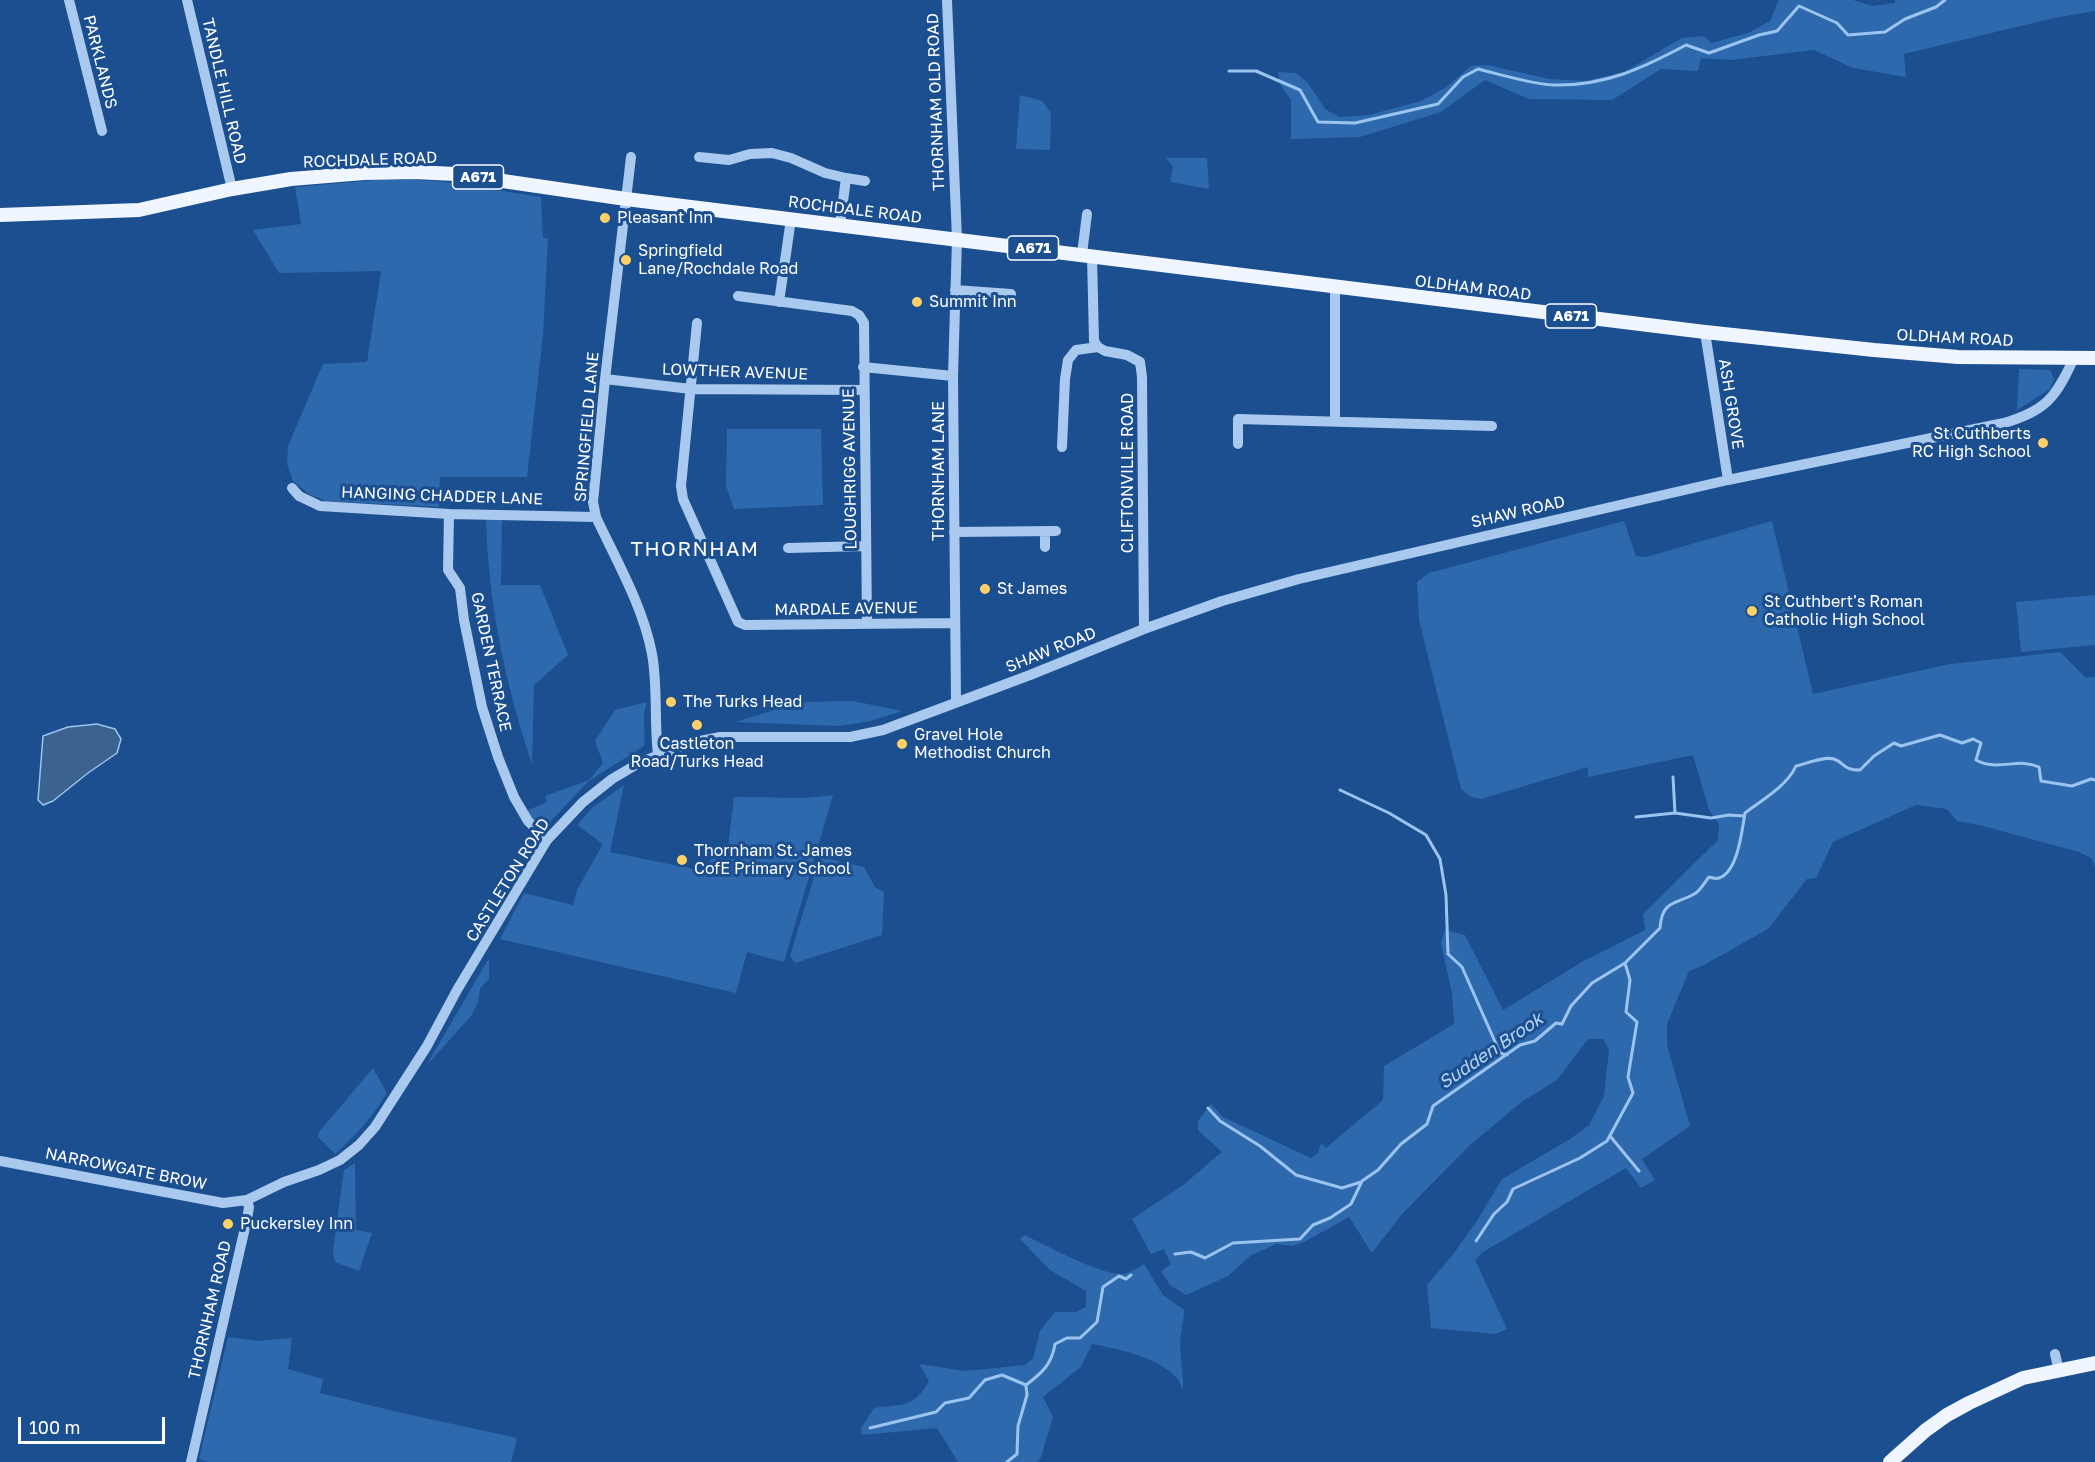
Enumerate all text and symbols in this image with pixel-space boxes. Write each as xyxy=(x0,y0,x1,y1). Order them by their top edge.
street label: PARKLANDS xyxy=(79,13,121,111)
street label: THORNHAM OLD ROAD xyxy=(923,13,949,191)
street label: TANDLE HILL ROAD xyxy=(198,16,250,166)
street label: ROCHDALE ROAD xyxy=(302,148,438,172)
road number: A671 xyxy=(452,165,504,189)
street label: ROCHDALE ROAD xyxy=(787,192,923,228)
place label: Pleasant Inn xyxy=(617,208,713,228)
marker: Pleasant Inn xyxy=(598,211,612,225)
road number: A671 xyxy=(1008,236,1058,260)
place label: Springfield Lane/Rochdale Road xyxy=(638,241,798,279)
marker: Springfield Lane/Rochdale Road xyxy=(619,253,633,267)
street label: OLDHAM ROAD xyxy=(1414,271,1532,305)
place label: Summit Inn xyxy=(929,292,1017,312)
marker: Summit Inn xyxy=(910,295,924,309)
road number: A671 xyxy=(1546,304,1596,328)
street label: OLDHAM ROAD xyxy=(1896,325,2014,351)
street label: SPRINGFIELD LANE xyxy=(571,351,603,503)
street label: ASH GROVE xyxy=(1714,357,1748,451)
street label: LOWTHER AVENUE xyxy=(662,360,808,384)
street label: LOUGHRIGG AVENUE xyxy=(839,388,861,550)
street label: CLIFTONVILLE ROAD xyxy=(1118,393,1138,553)
street label: THORNHAM LANE xyxy=(929,401,949,541)
place label: St Cuthberts RC High School xyxy=(1912,424,2031,462)
marker: St Cuthberts RC High School xyxy=(2036,436,2050,450)
street label: HANGING CHADDER LANE xyxy=(341,483,543,509)
street label: SHAW ROAD xyxy=(1469,492,1567,532)
district label: THORNHAM xyxy=(631,538,759,562)
place label: St James xyxy=(997,579,1067,599)
marker: St James xyxy=(978,582,992,596)
street label: GARDEN TERRACE xyxy=(467,590,515,734)
place label: St Cuthbert's Roman Catholic High School xyxy=(1764,592,1925,630)
street label: MARDALE AVENUE xyxy=(774,598,918,620)
marker: St Cuthbert's Roman Catholic High School xyxy=(1745,604,1759,618)
street label: SHAW ROAD xyxy=(1003,623,1099,677)
place label: The Turks Head xyxy=(683,692,802,712)
marker: The Turks Head xyxy=(664,695,678,709)
marker: Castleton Road/Turks Head xyxy=(690,718,704,732)
place label: Gravel Hole Methodist Church xyxy=(914,725,1051,763)
place label: Castleton Road/Turks Head xyxy=(630,734,764,772)
marker: Gravel Hole Methodist Church xyxy=(895,737,909,751)
street label: CASTLETON ROAD xyxy=(462,815,554,945)
place label: Thornham St. James CofE Primary School xyxy=(694,841,852,879)
marker: Thornham St. James CofE Primary School xyxy=(675,853,689,867)
water label: Sudden Brook xyxy=(1435,1008,1547,1094)
street label: NARROWGATE BROW xyxy=(44,1144,208,1194)
place label: Puckersley Inn xyxy=(240,1214,353,1234)
marker: Puckersley Inn xyxy=(221,1217,235,1231)
street label: THORNHAM ROAD xyxy=(185,1239,235,1381)
scale bar xyxy=(21,1405,168,1443)
text: 100 m xyxy=(29,1416,80,1438)

